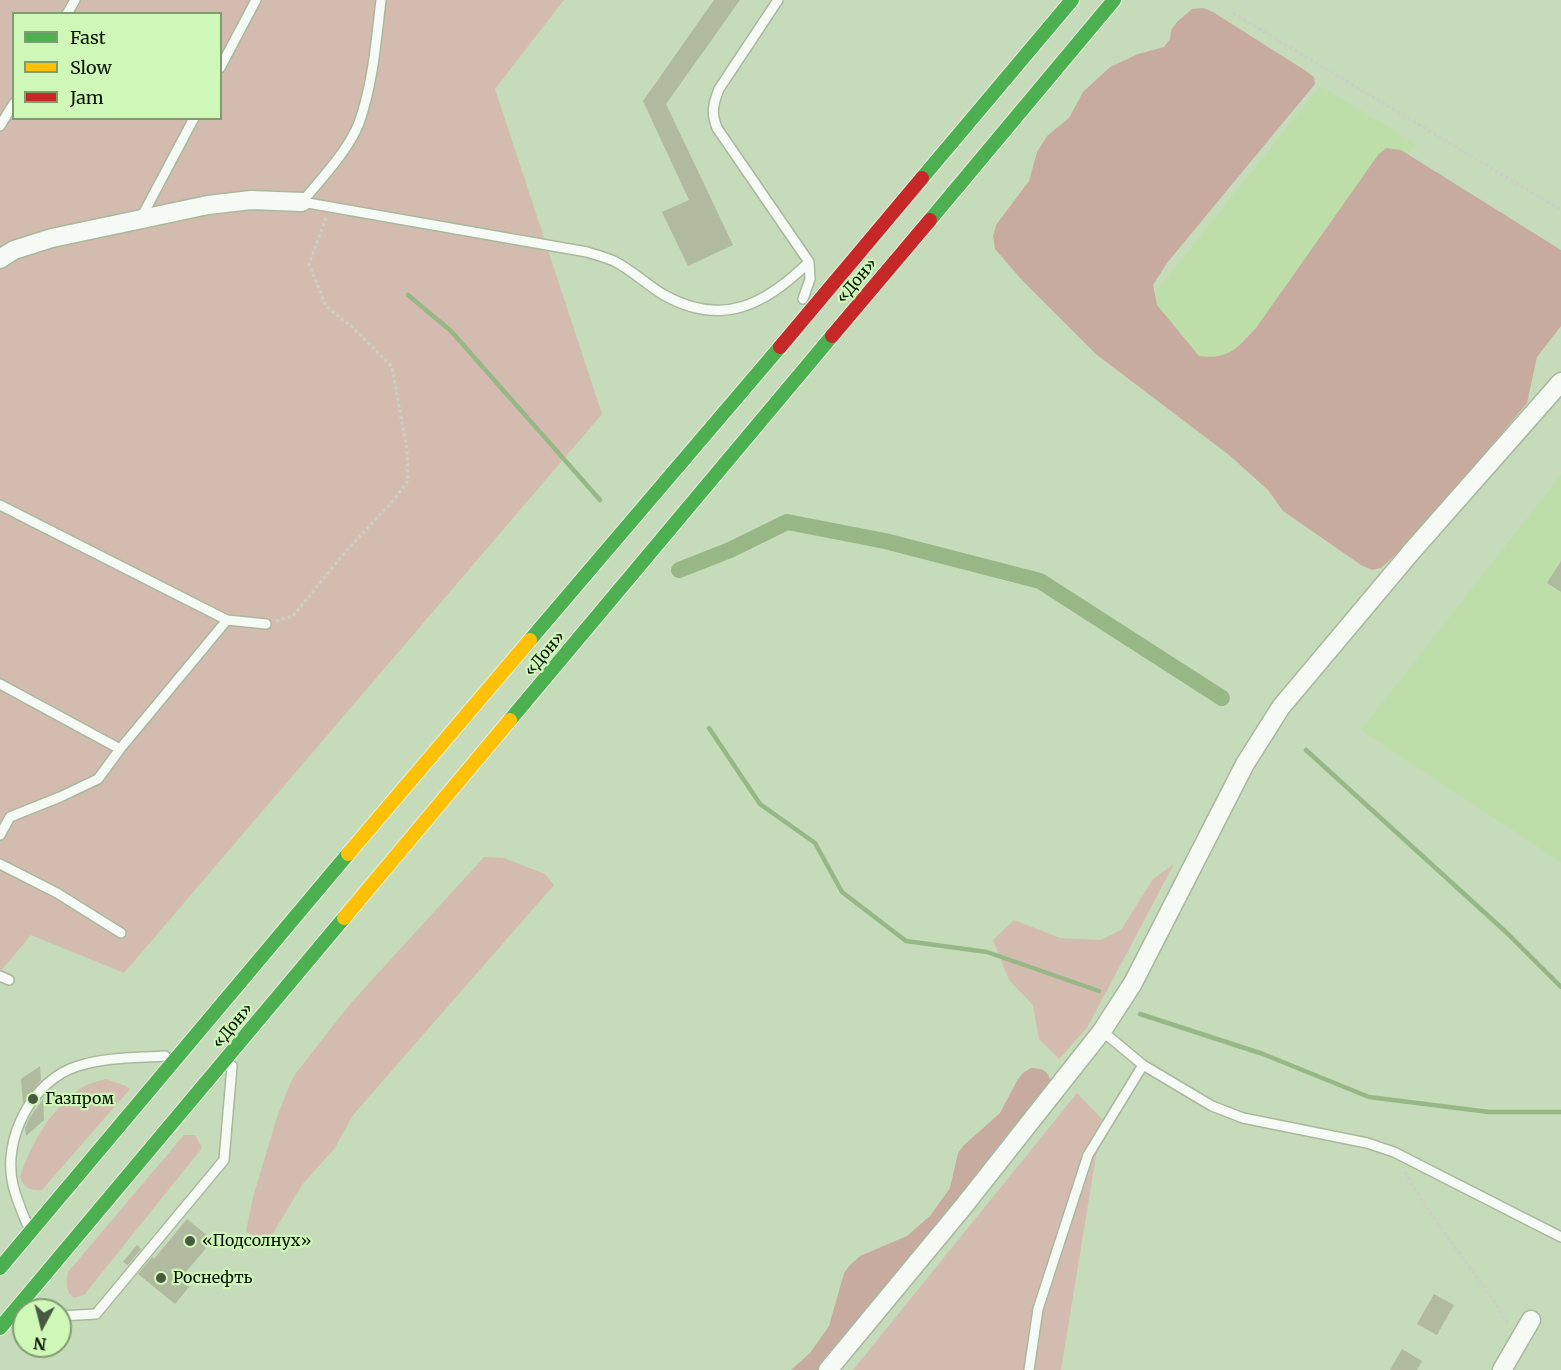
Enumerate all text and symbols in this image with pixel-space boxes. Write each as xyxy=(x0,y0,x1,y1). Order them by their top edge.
legend xyxy=(12,12,222,120)
text: Fast xyxy=(70,26,106,49)
text: Slow xyxy=(70,56,112,79)
text: Jam xyxy=(70,86,104,109)
street label: «Дон» xyxy=(833,254,881,308)
street label: «Дон» xyxy=(521,627,569,681)
street label: «Дон» xyxy=(209,999,257,1053)
place label: Газпром xyxy=(45,1089,114,1109)
marker: Газпром xyxy=(26,1092,40,1106)
place label: «Подсолнух» xyxy=(202,1231,312,1251)
marker: «Подсолнух» xyxy=(183,1234,197,1248)
place label: Роснефть xyxy=(173,1268,253,1288)
marker: Роснефть xyxy=(154,1271,168,1285)
north arrow xyxy=(12,1298,72,1358)
text: N xyxy=(33,1333,48,1355)

